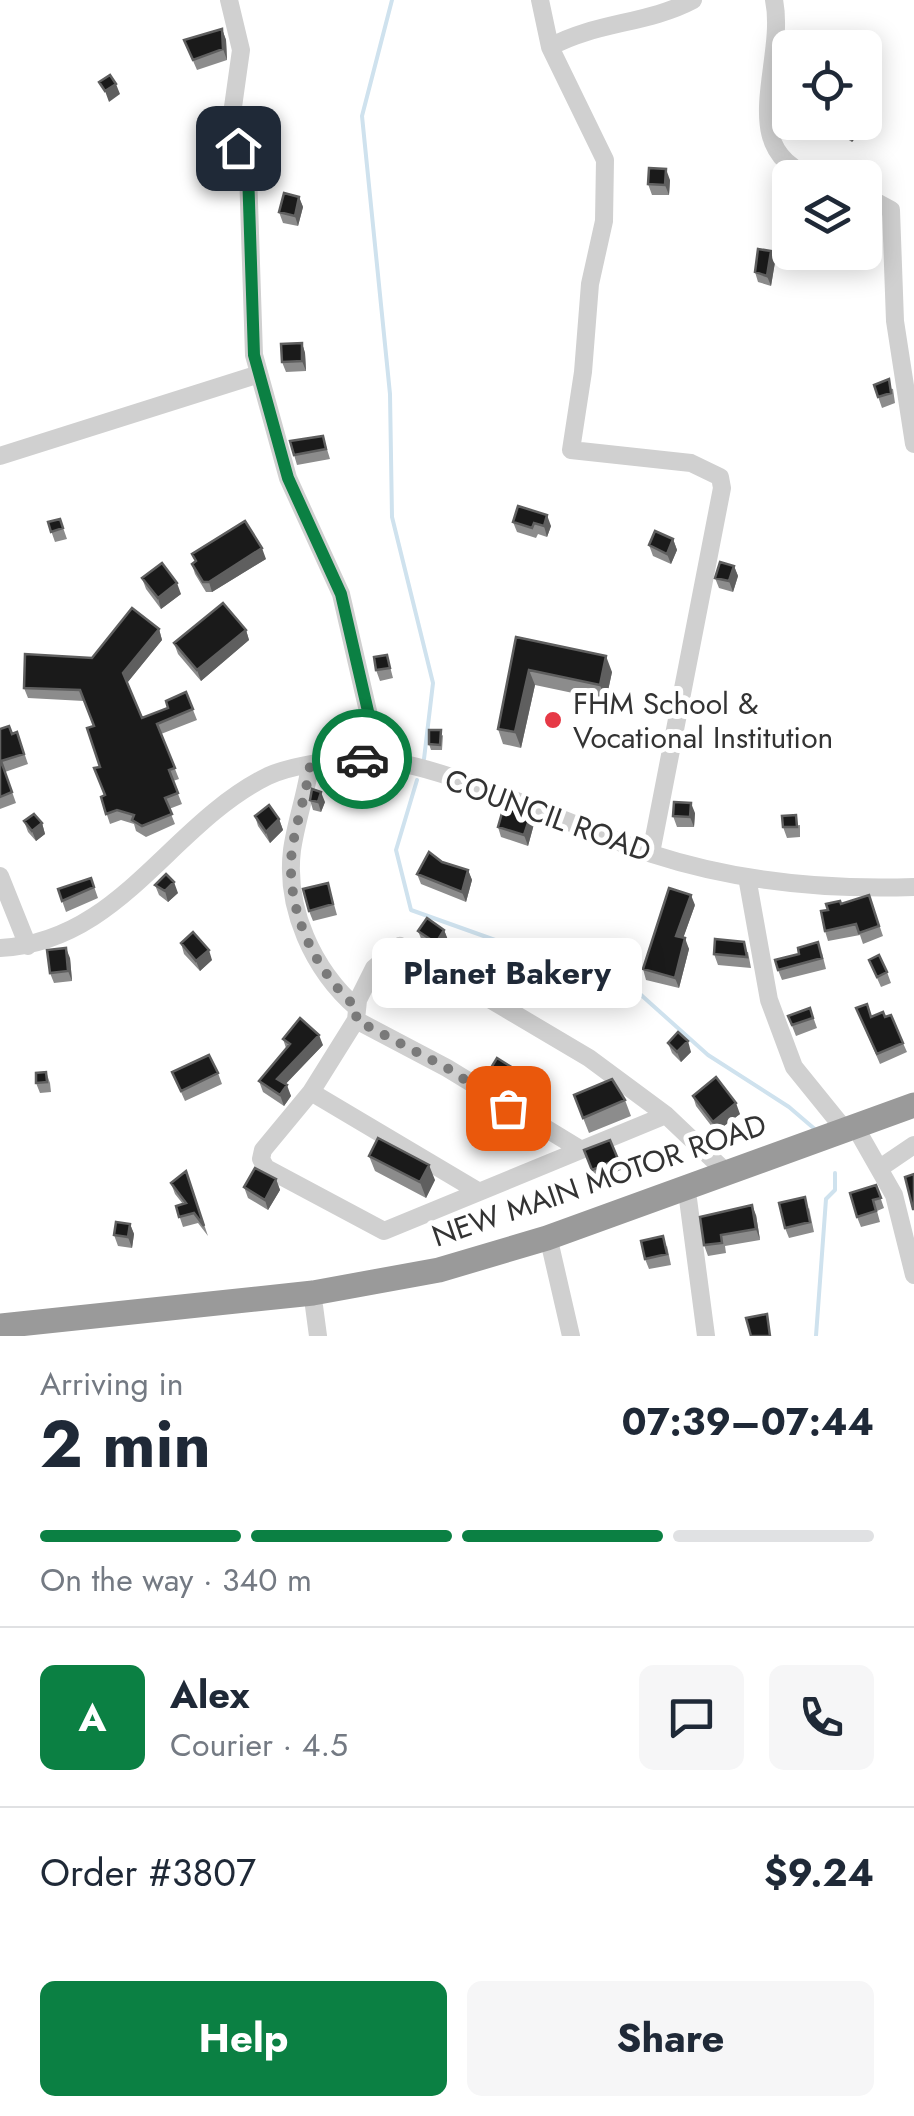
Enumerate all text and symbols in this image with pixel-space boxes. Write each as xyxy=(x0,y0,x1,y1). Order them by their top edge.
map controls xyxy=(772,30,882,270)
button: locate xyxy=(772,30,882,140)
pin xyxy=(196,106,281,191)
icon: home xyxy=(211,121,266,176)
button: layers xyxy=(772,160,882,270)
place label: FHM School & Vocational Institution xyxy=(573,682,833,759)
courier xyxy=(312,709,412,809)
marker: FHM School & Vocational Institution xyxy=(542,709,564,731)
icon: car xyxy=(335,732,390,787)
street label: COUNCIL ROAD xyxy=(439,758,657,872)
callout: Planet Bakery xyxy=(373,938,643,1008)
text: Planet Bakery xyxy=(403,950,611,996)
pin xyxy=(466,1066,551,1151)
icon: bag xyxy=(481,1081,536,1136)
street label: NEW MAIN MOTOR ROAD xyxy=(426,1103,772,1257)
text: Arriving in xyxy=(40,1361,184,1407)
text: 07:39–07:44 xyxy=(622,1394,874,1449)
text: 2 min xyxy=(40,1397,211,1491)
text: On the way · 340 m xyxy=(40,1557,312,1603)
button: chat xyxy=(639,1665,744,1770)
button: phone xyxy=(769,1665,874,1770)
text: Alex xyxy=(170,1667,250,1722)
text: A xyxy=(79,1690,106,1745)
text: Courier · 4.5 xyxy=(170,1722,348,1768)
text: Order #3807 xyxy=(40,1845,256,1900)
text: $9.24 xyxy=(764,1845,874,1900)
button: Help xyxy=(40,1981,447,2096)
button: Share xyxy=(467,1981,874,2096)

